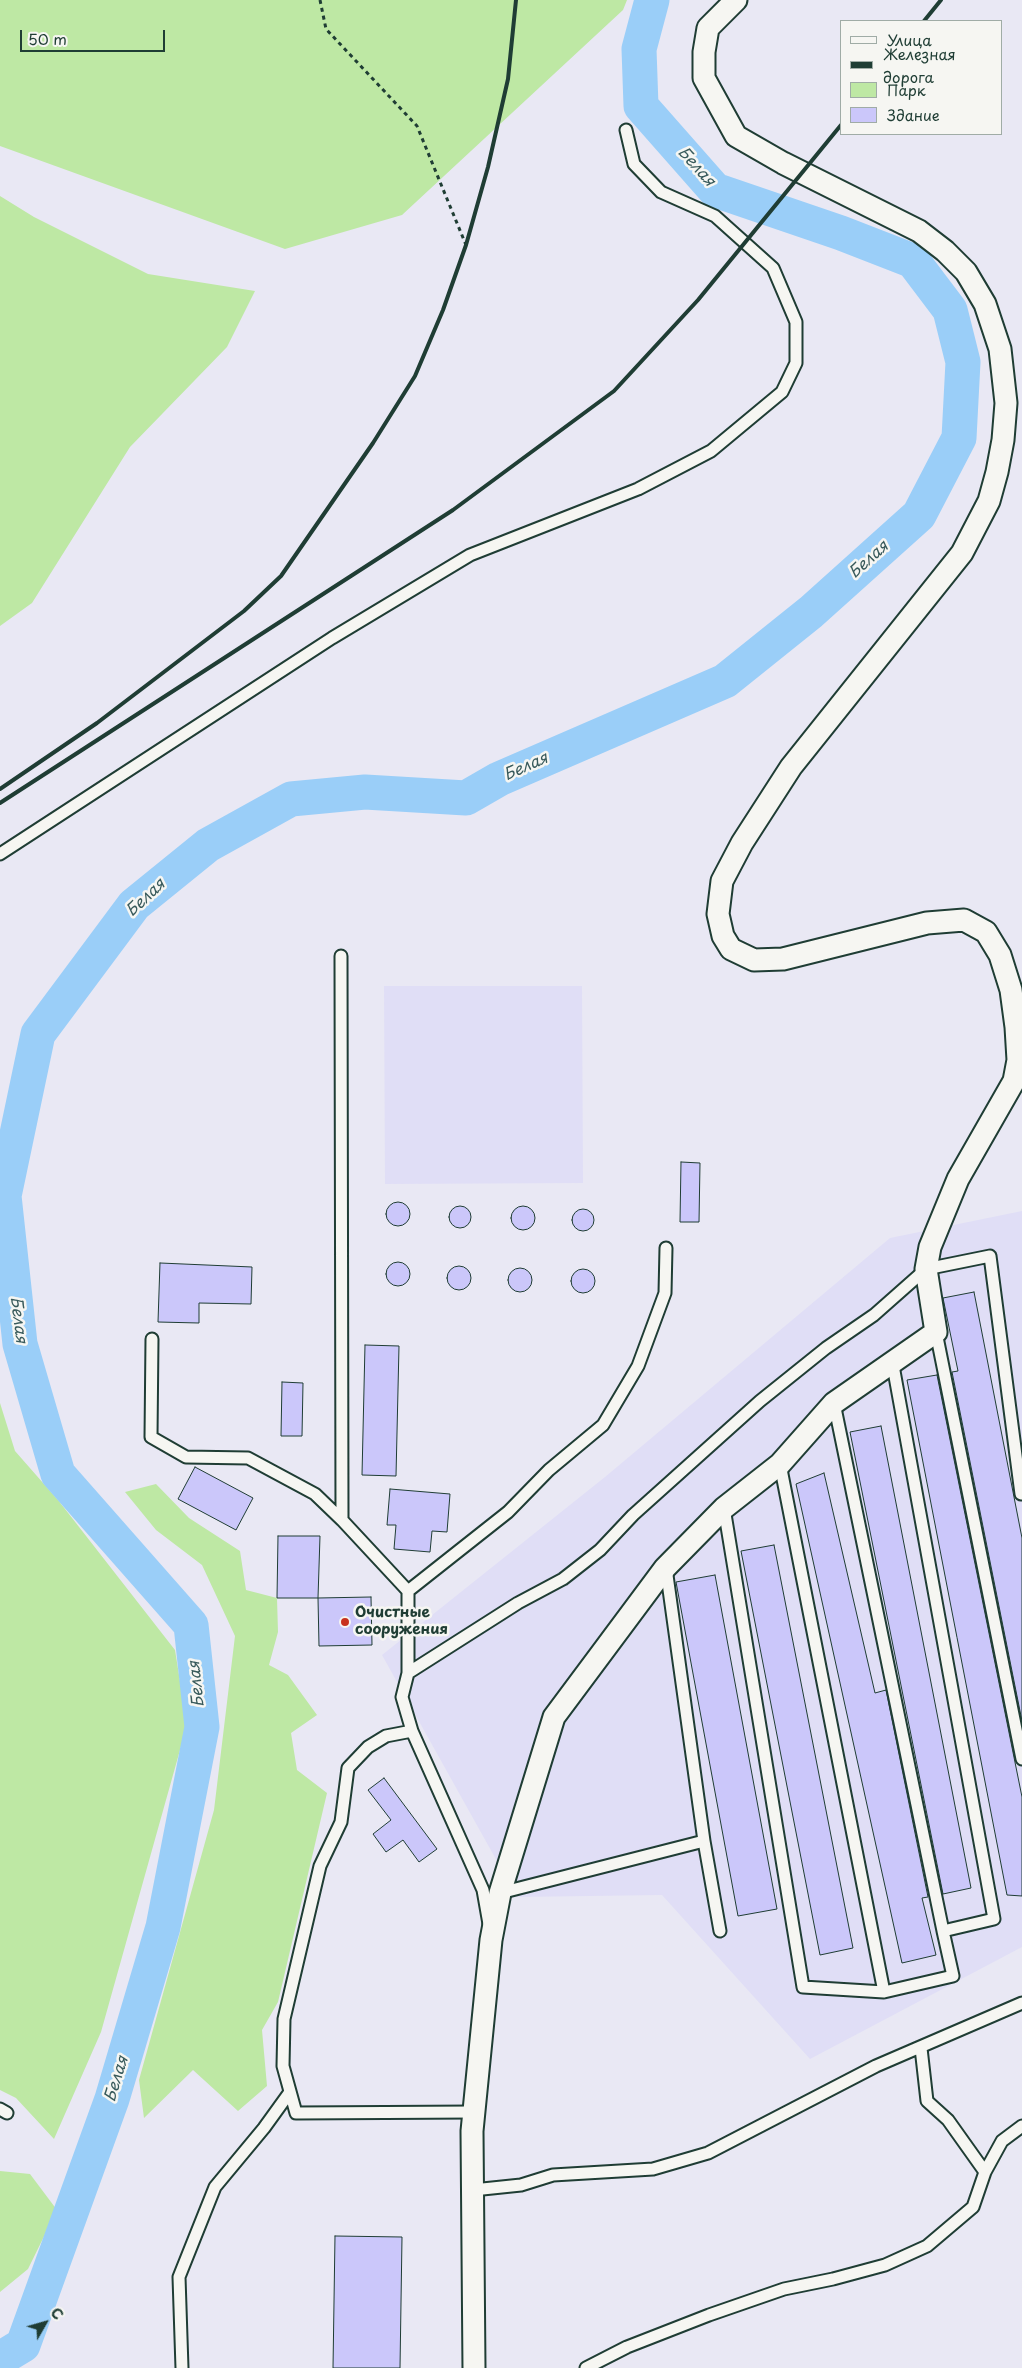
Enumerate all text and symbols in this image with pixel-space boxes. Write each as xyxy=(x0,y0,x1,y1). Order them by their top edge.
scale bar xyxy=(22,20,168,52)
legend xyxy=(840,20,1002,135)
text: 50 m xyxy=(28,27,67,50)
text: Улица xyxy=(887,28,932,51)
text: Железная дорога xyxy=(883,42,956,88)
text: Парк xyxy=(887,78,926,101)
text: Здание xyxy=(887,103,940,126)
water label: Белая xyxy=(673,143,719,191)
water label: Белая xyxy=(845,537,893,583)
water label: Белая xyxy=(501,749,551,785)
water label: Белая xyxy=(123,875,169,921)
water label: Белая xyxy=(6,1296,30,1344)
place label: Очистные сооружения xyxy=(355,1604,448,1639)
marker: Очистные сооружения xyxy=(339,1616,351,1628)
water label: Белая xyxy=(185,1660,209,1708)
water label: Белая xyxy=(101,2054,133,2104)
north arrow xyxy=(20,2298,70,2348)
text: С xyxy=(46,2303,69,2324)

